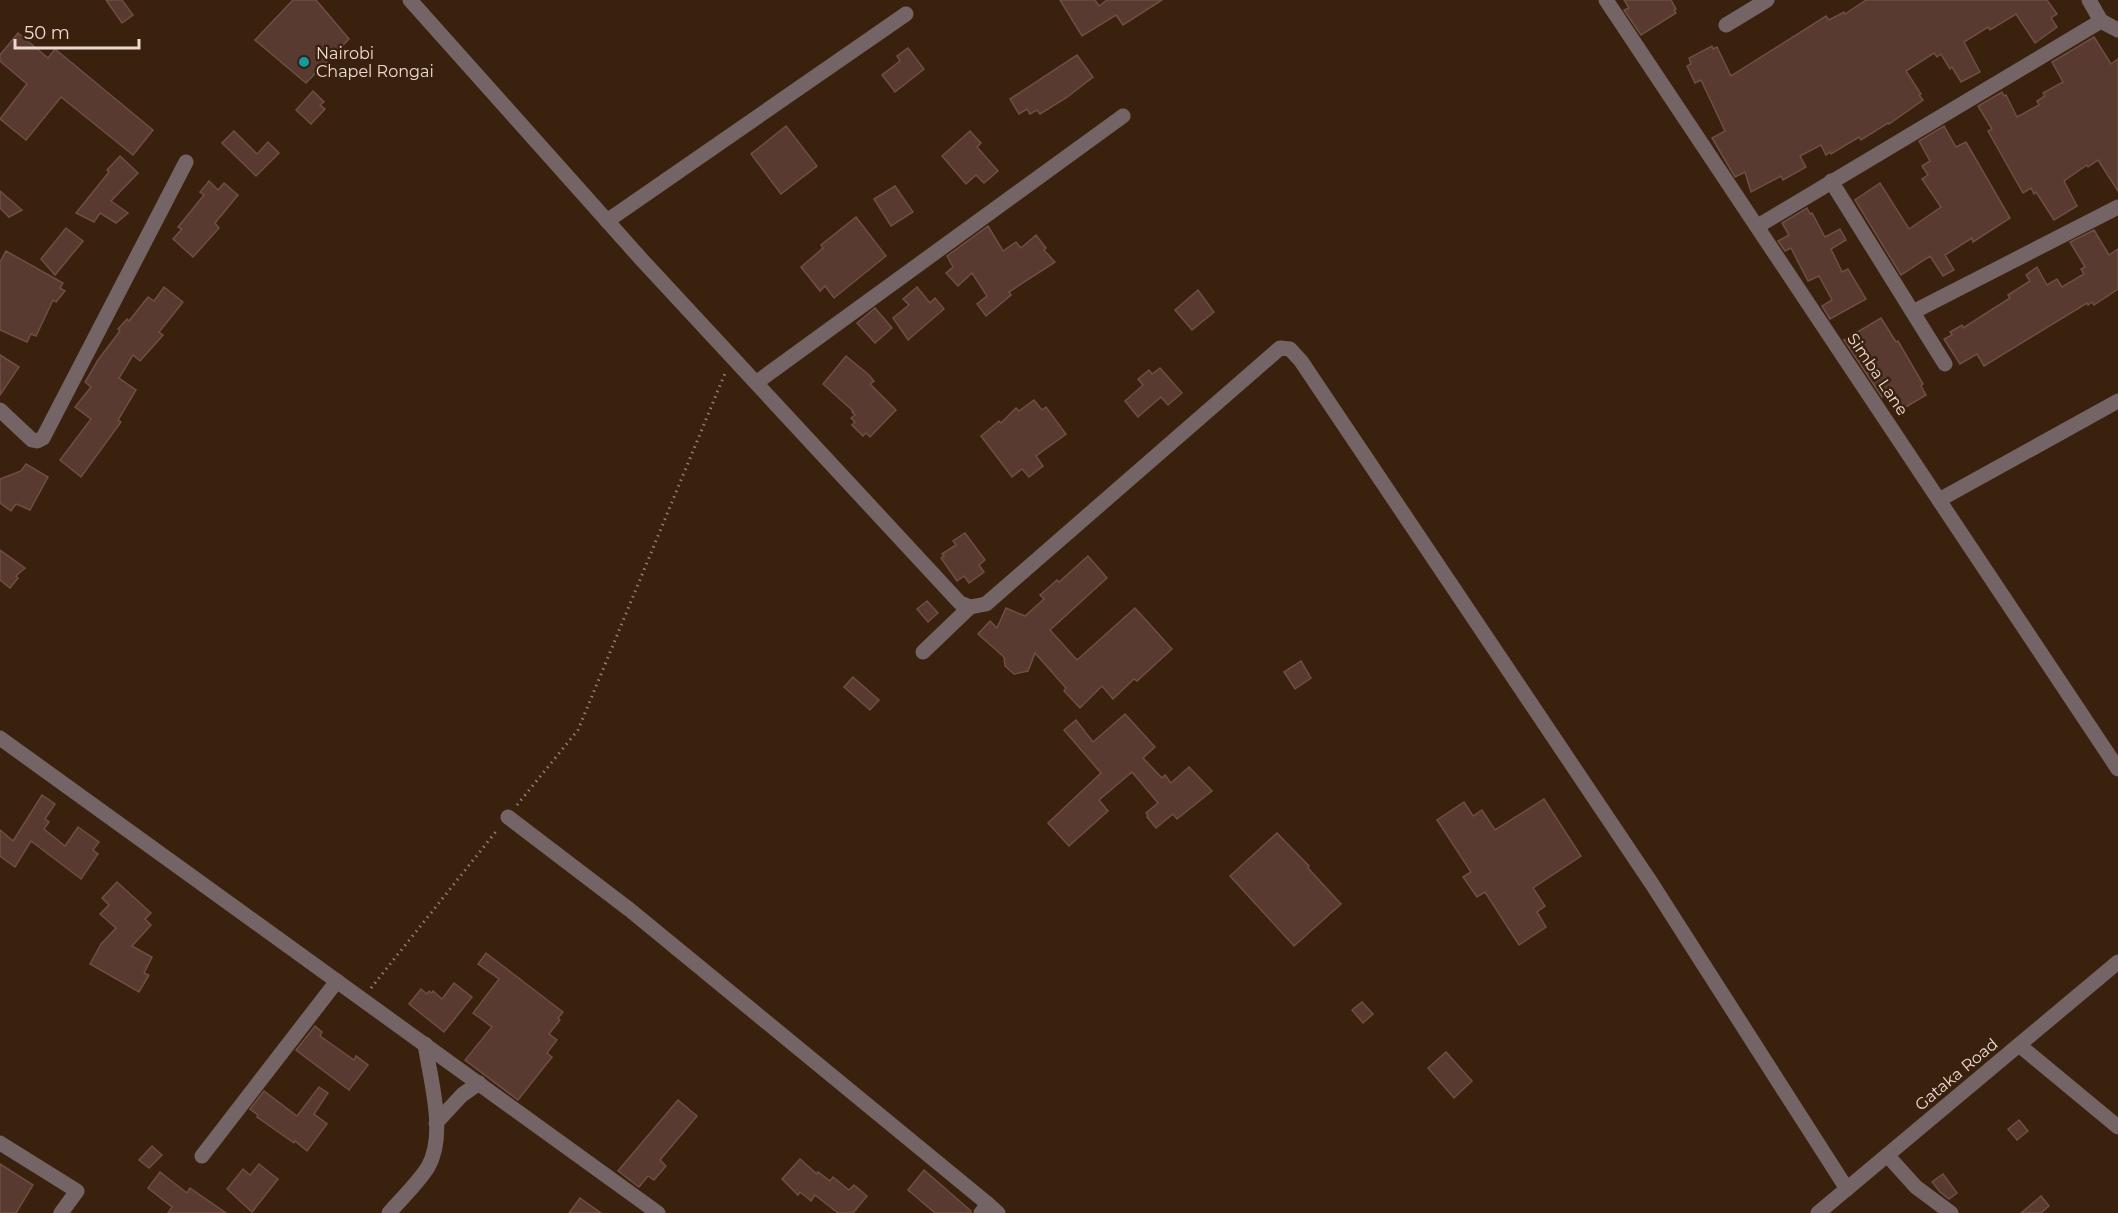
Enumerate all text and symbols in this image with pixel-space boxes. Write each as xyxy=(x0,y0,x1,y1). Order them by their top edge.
scale bar xyxy=(15,12,140,50)
text: 50 m xyxy=(24,22,70,44)
place label: Nairobi Chapel Rongai xyxy=(316,44,434,81)
marker: Nairobi Chapel Rongai xyxy=(297,55,311,69)
street label: Simba Lane xyxy=(1843,330,1912,419)
street label: Gataka Road xyxy=(1911,1034,2002,1115)

